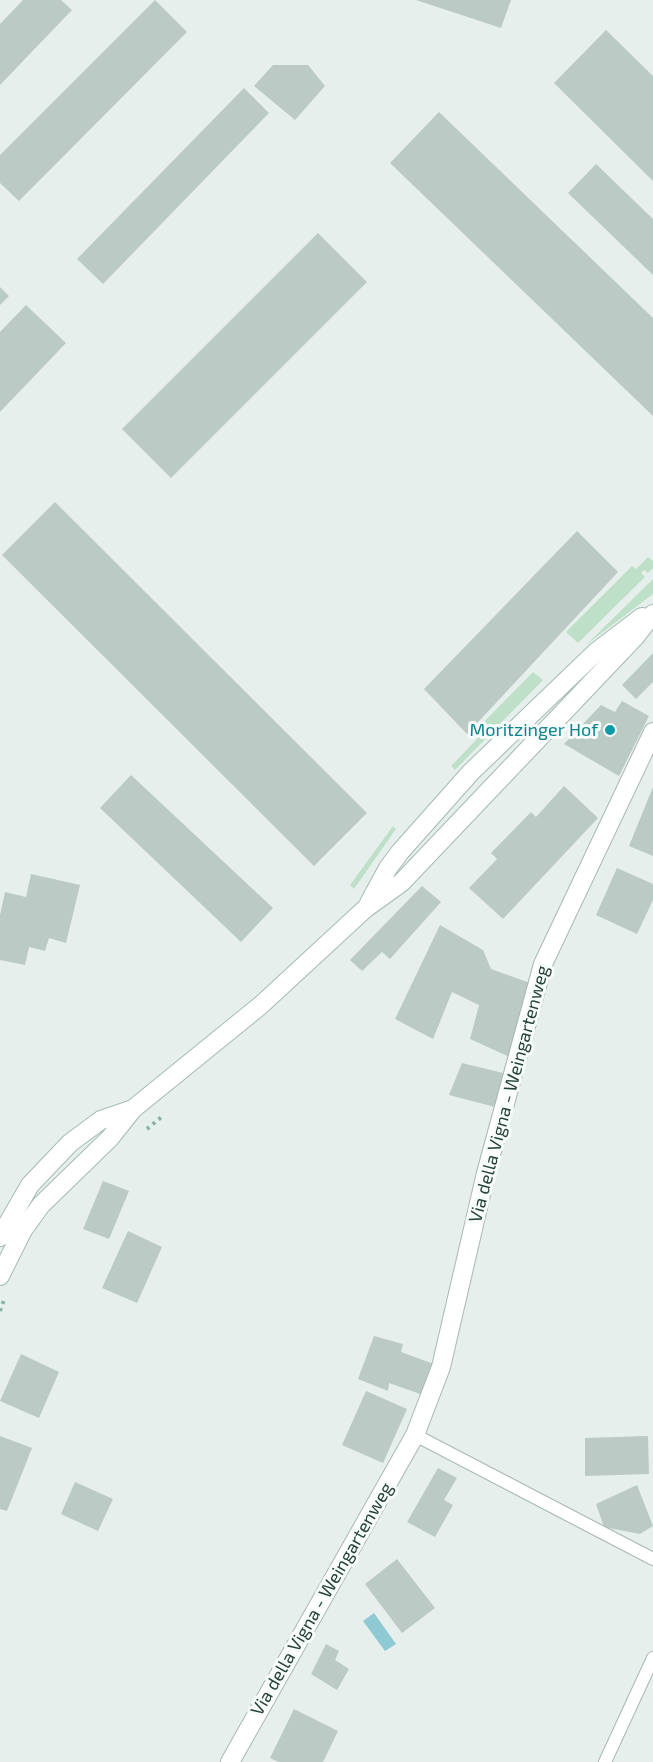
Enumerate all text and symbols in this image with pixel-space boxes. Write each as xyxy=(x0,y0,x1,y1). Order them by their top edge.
place label: Moritzinger Hof xyxy=(469,719,598,741)
marker: Moritzinger Hof xyxy=(603,723,617,737)
street label: Via della Vigna - Weingartenweg xyxy=(464,963,554,1225)
street label: Via della Vigna - Weingartenweg xyxy=(246,1479,398,1719)

